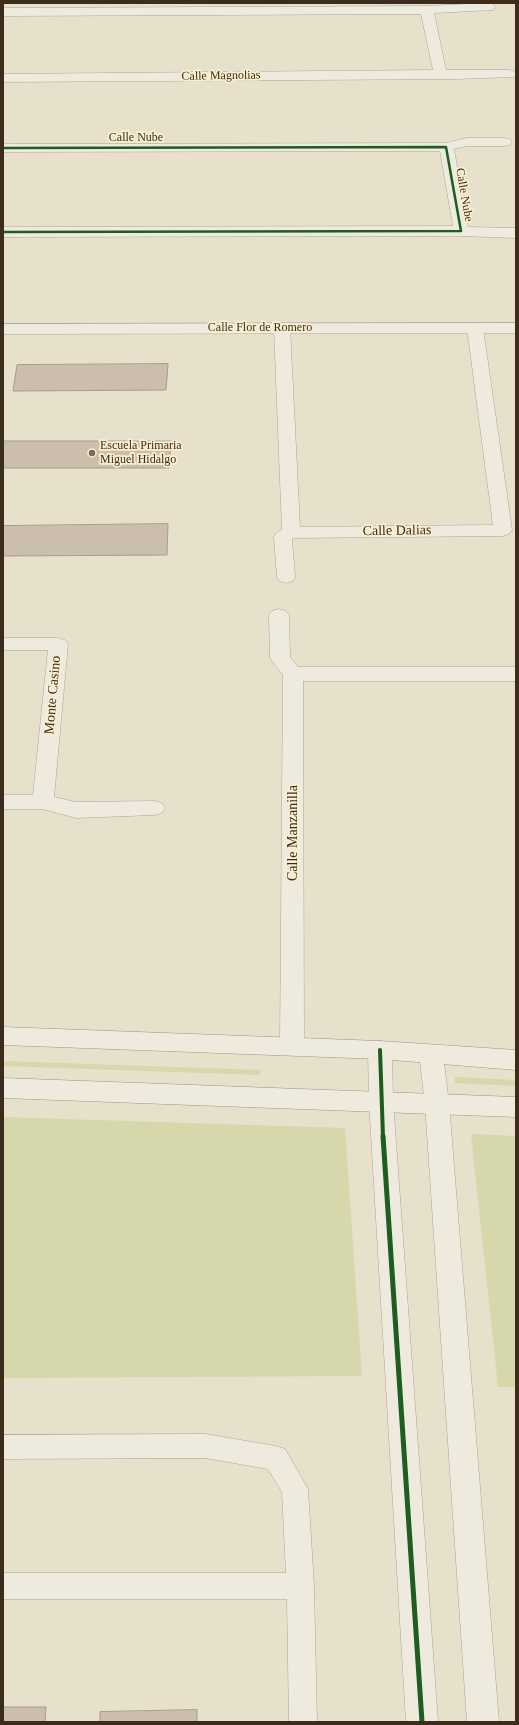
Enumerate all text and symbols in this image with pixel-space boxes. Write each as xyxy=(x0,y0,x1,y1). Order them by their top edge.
street label: Calle Magnolias xyxy=(181,68,261,84)
street label: Calle Nube xyxy=(109,131,163,145)
street label: Calle Nube xyxy=(452,167,476,223)
street label: Calle Flor de Romero xyxy=(208,321,312,335)
place label: Escuela Primaria Miguel Hidalgo xyxy=(100,439,182,467)
marker: Escuela Primaria Miguel Hidalgo xyxy=(87,448,97,458)
street label: Calle Dalias xyxy=(362,522,432,540)
street label: Monte Casino xyxy=(41,655,65,735)
street label: Calle Manzanilla xyxy=(285,785,301,881)

